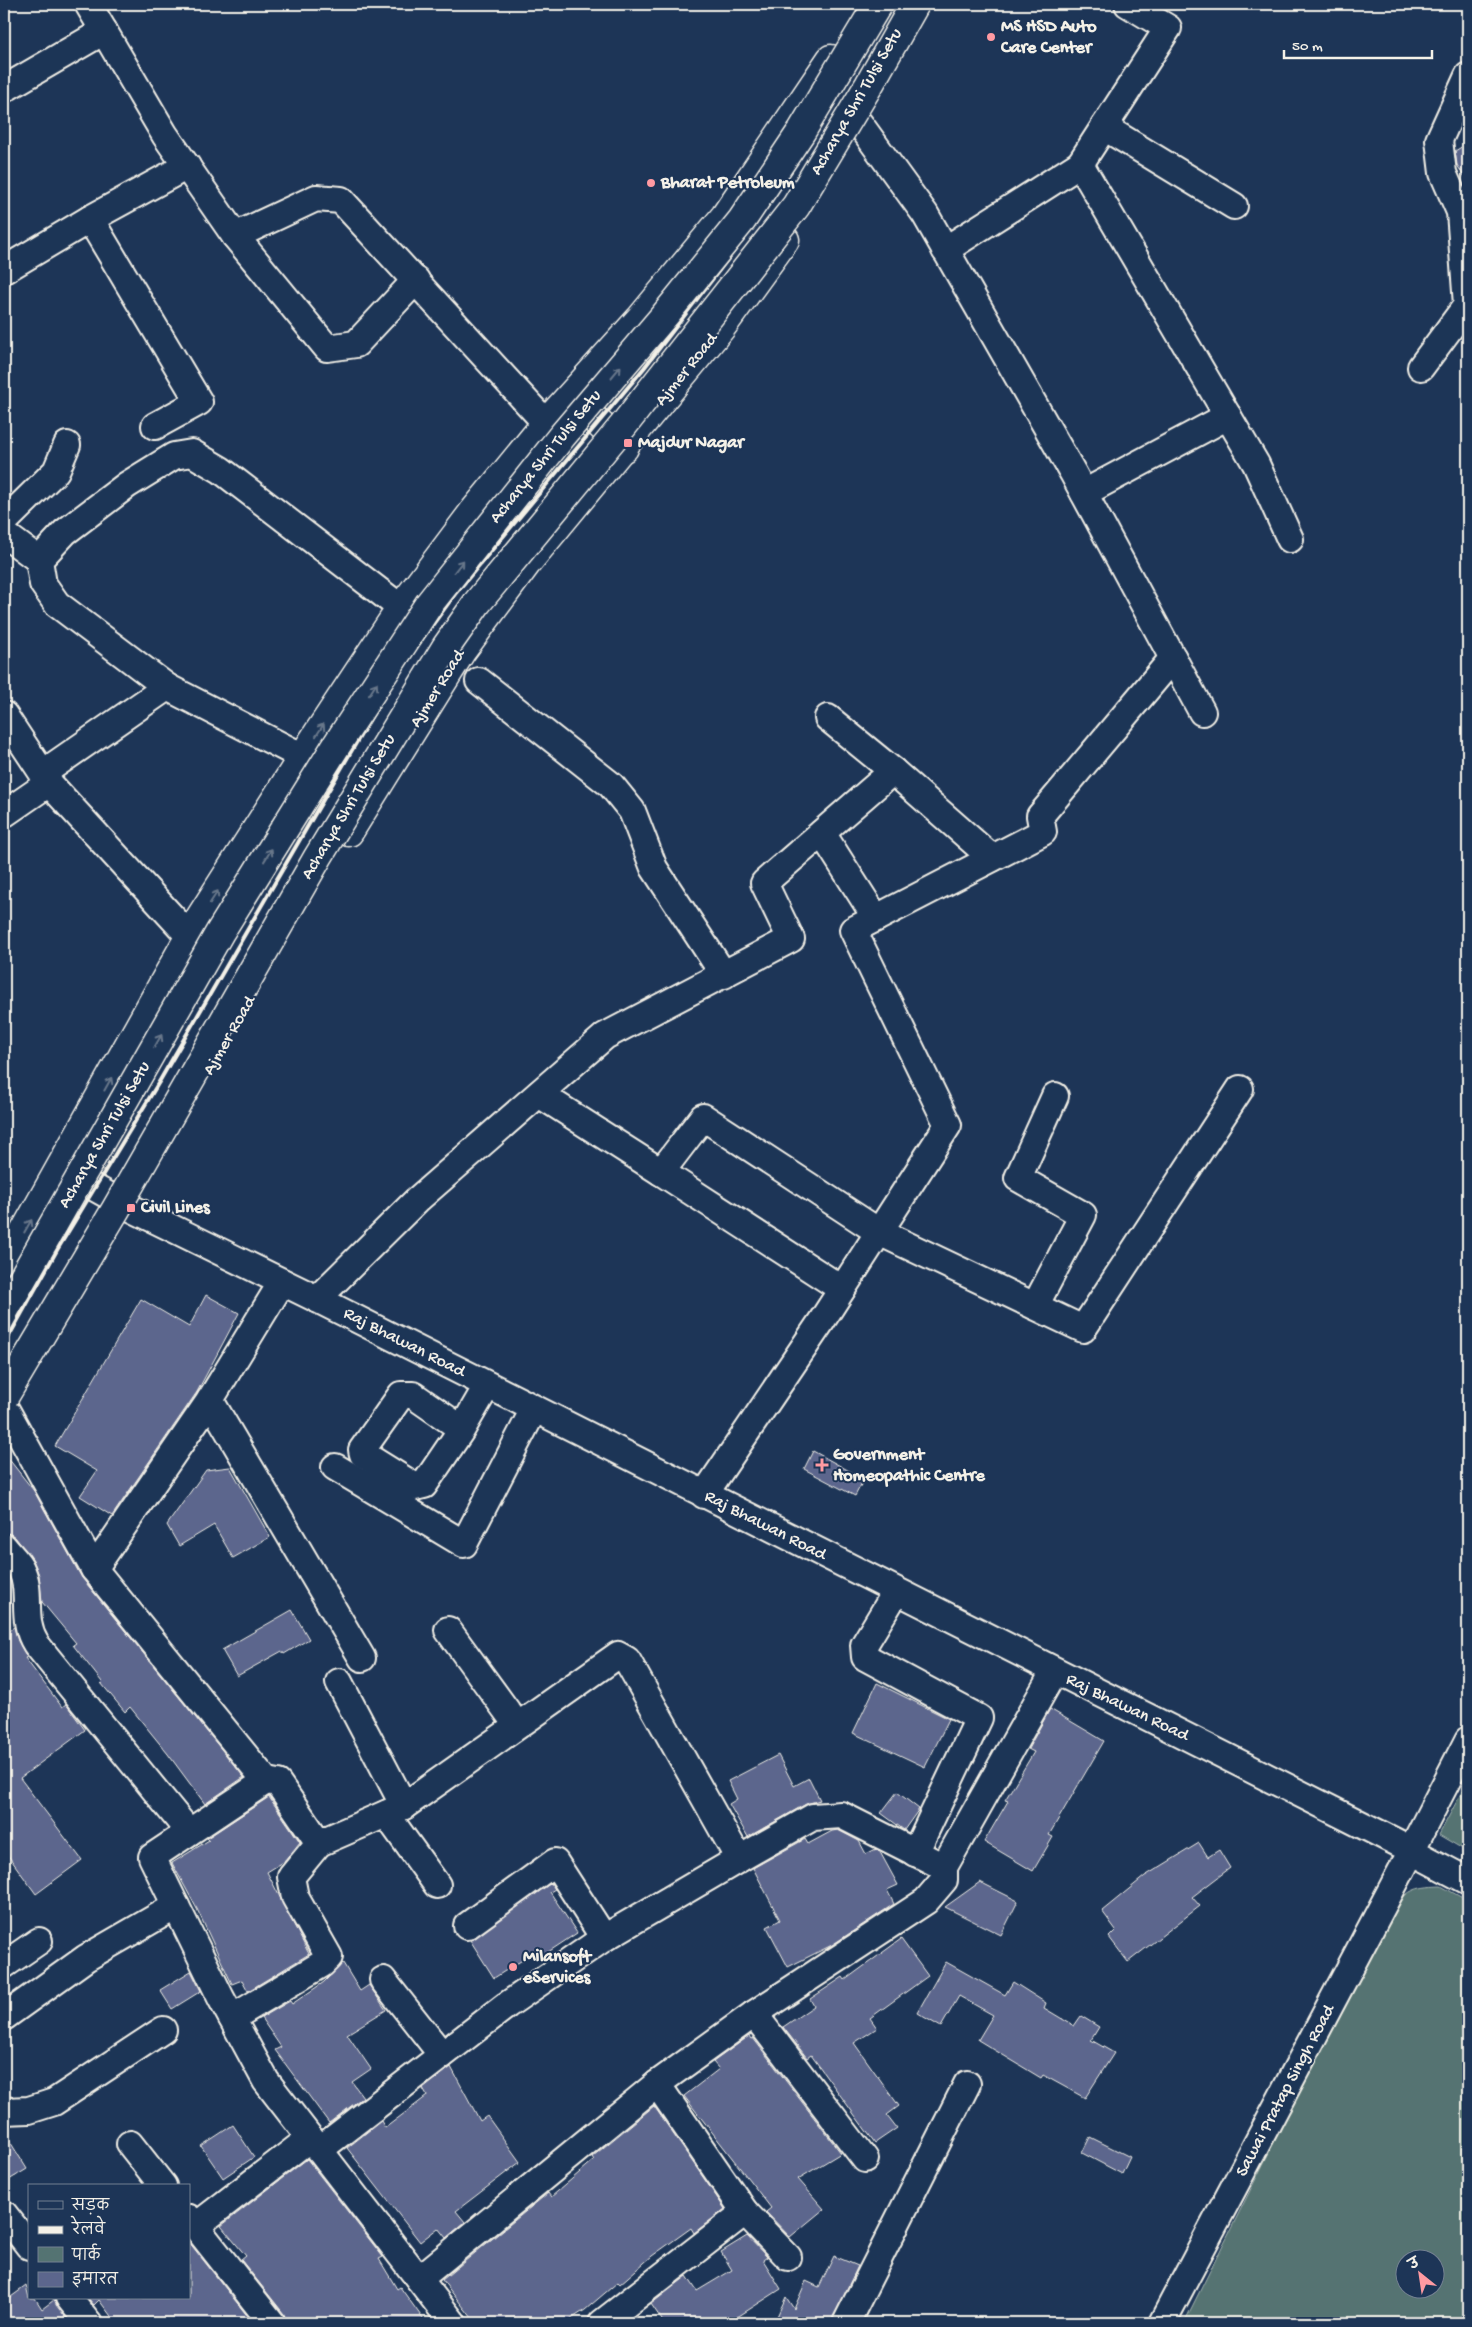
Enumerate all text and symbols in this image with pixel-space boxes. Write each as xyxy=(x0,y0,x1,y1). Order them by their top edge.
place label: MS HSD Auto Care Center xyxy=(1000,17,1097,59)
street label: Acharya Shri Tulsi Setu xyxy=(806,24,908,179)
scale bar xyxy=(1284,28,1432,60)
marker: MS HSD Auto Care Center xyxy=(985,31,997,43)
text: 50 m xyxy=(1292,38,1323,56)
place label: Bharat Petroleum xyxy=(660,173,795,194)
marker: Bharat Petroleum xyxy=(645,177,657,189)
street label: Ajmer Road xyxy=(651,328,724,411)
one-way arrow xyxy=(611,366,622,379)
street label: Acharya Shri Tulsi Setu xyxy=(486,385,607,528)
place label: Majdur Nagar xyxy=(638,433,746,454)
marker: Majdur Nagar xyxy=(622,437,634,449)
one-way arrow xyxy=(453,560,464,573)
street label: Ajmer Road xyxy=(406,645,471,732)
one-way arrow xyxy=(368,682,378,696)
one-way arrow xyxy=(315,724,325,738)
street label: Acharya Shri Tulsi Setu xyxy=(297,730,401,884)
one-way arrow xyxy=(263,849,273,863)
one-way arrow xyxy=(208,890,219,904)
street label: Ajmer Road xyxy=(199,991,262,1079)
one-way arrow xyxy=(154,1034,164,1048)
street label: Acharya Shri Tulsi Setu xyxy=(54,1057,156,1212)
one-way arrow xyxy=(104,1078,114,1092)
place label: Civil Lines xyxy=(140,1198,211,1219)
marker: Civil Lines xyxy=(125,1202,137,1214)
one-way arrow xyxy=(23,1218,33,1233)
street label: Raj Bhawan Road xyxy=(340,1303,470,1383)
place label: Government Homeopathic Centre xyxy=(833,1445,985,1487)
marker: Government Homeopathic Centre xyxy=(815,1458,829,1472)
street label: Raj Bhawan Road xyxy=(701,1486,831,1566)
street label: Raj Bhawan Road xyxy=(1062,1669,1193,1747)
place label: Milansoft eServices xyxy=(522,1947,592,1989)
marker: Milansoft eServices xyxy=(507,1961,519,1973)
street label: Sawai Pratap Singh Road xyxy=(1232,2000,1341,2180)
legend xyxy=(28,2184,190,2300)
text: सड़क xyxy=(71,2198,110,2216)
text: रेलवे xyxy=(70,2215,106,2240)
text: पार्क xyxy=(71,2243,102,2266)
north arrow xyxy=(1394,2250,1444,2300)
text: उ xyxy=(1405,2254,1424,2276)
text: इमारत xyxy=(72,2271,119,2290)

